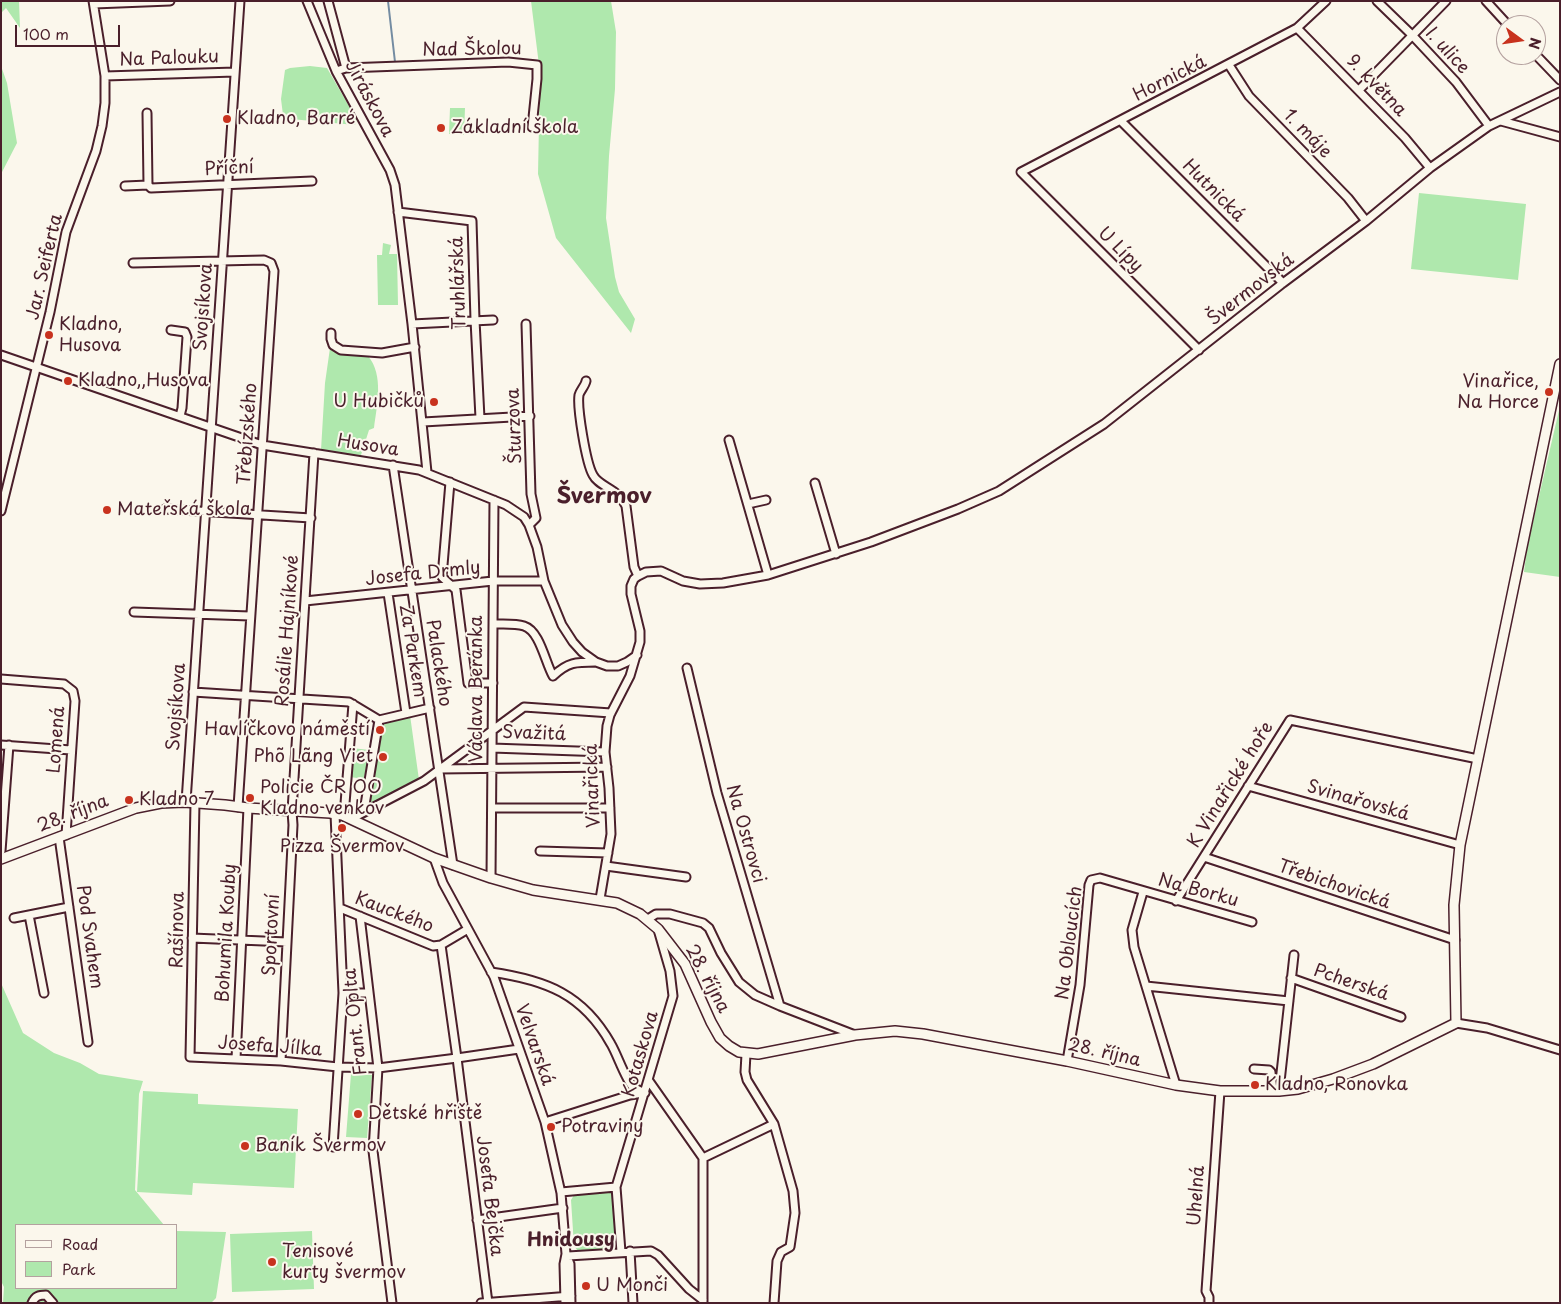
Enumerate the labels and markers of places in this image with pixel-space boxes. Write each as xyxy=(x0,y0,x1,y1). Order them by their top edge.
place label: Kladno, Barré xyxy=(237,108,355,130)
marker: Kladno, Barré xyxy=(221,113,233,125)
place label: Základní škola xyxy=(451,117,578,139)
marker: Základní škola xyxy=(435,122,447,134)
place label: Kladno, Husova xyxy=(59,314,122,356)
marker: Kladno, Husova xyxy=(43,329,55,341)
place label: Kladno,,Husova xyxy=(78,370,208,392)
place label: Vinařice, Na Horce xyxy=(1457,371,1539,414)
marker: Kladno,,Husova xyxy=(62,375,74,387)
marker: Vinařice, Na Horce xyxy=(1543,386,1555,398)
place label: U Hubičků xyxy=(333,391,424,413)
marker: U Hubičků xyxy=(428,396,440,408)
place label: Mateřská škola xyxy=(117,499,251,521)
marker: Mateřská škola xyxy=(101,504,113,516)
place label: Havlíčkovo náměstí xyxy=(204,719,370,741)
marker: Havlíčkovo náměstí xyxy=(374,724,386,736)
place label: Phõ Lãng Viet xyxy=(254,746,373,768)
marker: Phõ Lãng Viet xyxy=(377,751,389,763)
place label: Policie ČR OO Kladno venkov xyxy=(260,777,384,820)
place label: Kladno 7 xyxy=(139,789,214,811)
marker: Policie ČR OO Kladno venkov xyxy=(244,792,256,804)
marker: Kladno 7 xyxy=(123,794,135,806)
marker: Pizza Švermov xyxy=(336,822,348,834)
place label: Pizza Švermov xyxy=(280,836,404,858)
place label: Kladno, Ronovka xyxy=(1265,1074,1408,1096)
marker: Kladno, Ronovka xyxy=(1249,1079,1261,1091)
place label: Dětské hřiště xyxy=(368,1103,482,1125)
marker: Dětské hřiště xyxy=(352,1108,364,1120)
place label: Potraviny xyxy=(561,1116,644,1138)
marker: Potraviny xyxy=(545,1121,557,1133)
place label: Baník Švermov xyxy=(255,1135,386,1157)
marker: Baník Švermov xyxy=(239,1140,251,1152)
place label: Tenisové kurty švermov xyxy=(282,1241,406,1284)
marker: Tenisové kurty švermov xyxy=(266,1256,278,1268)
place label: U Monči xyxy=(596,1275,668,1297)
marker: U Monči xyxy=(580,1280,592,1292)

